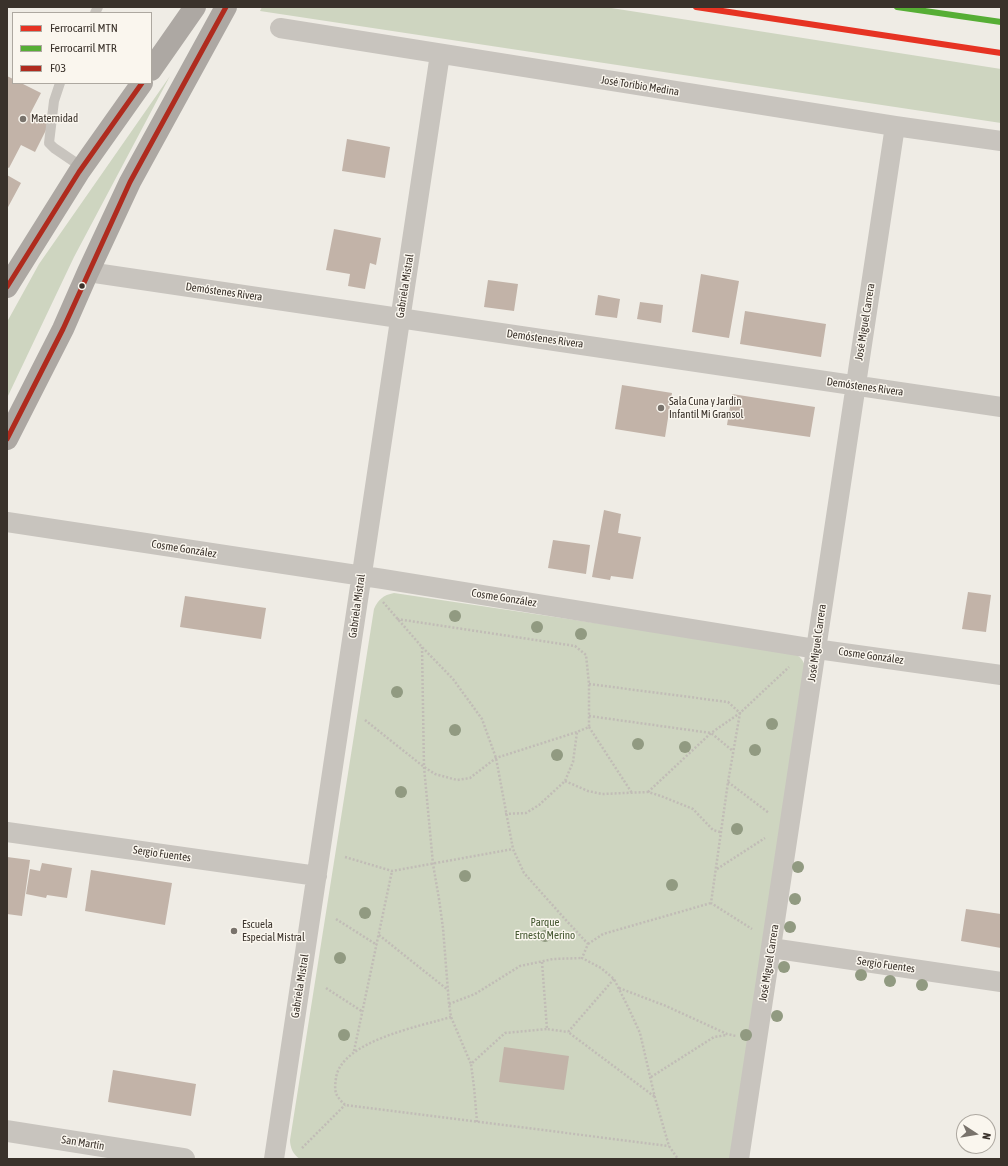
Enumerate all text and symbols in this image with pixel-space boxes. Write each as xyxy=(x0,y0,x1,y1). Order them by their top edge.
legend xyxy=(12,12,152,84)
text: Ferrocarril MTN xyxy=(50,21,118,35)
text: Ferrocarril MTR xyxy=(50,41,117,55)
text: F03 xyxy=(50,61,66,75)
street label: José Toribio Medina xyxy=(600,73,680,99)
place label: Maternidad xyxy=(31,112,78,126)
marker: Maternidad xyxy=(18,114,28,124)
street label: Gabriela Mistral xyxy=(393,253,417,319)
street label: Demóstenes Rivera xyxy=(185,280,263,304)
unlabelled marker xyxy=(77,281,87,291)
street label: José Miguel Carrera xyxy=(852,282,878,362)
street label: Demóstenes Rivera xyxy=(506,327,584,351)
street label: Demóstenes Rivera xyxy=(826,375,904,399)
place label: Sala Cuna y Jardín Infantil Mi Gransol xyxy=(669,395,743,421)
marker: Sala Cuna y Jardín Infantil Mi Gransol xyxy=(656,403,666,413)
street label: Cosme González xyxy=(151,537,217,561)
street label: Gabriela Mistral xyxy=(346,573,368,639)
street label: Cosme González xyxy=(471,586,537,610)
street label: José Miguel Carrera xyxy=(805,603,829,683)
street label: Cosme González xyxy=(838,645,904,667)
street label: Sergio Fuentes xyxy=(132,843,192,865)
park label: Parque Ernesto Merino xyxy=(515,916,575,942)
place label: Escuela Especial Mistral xyxy=(242,918,305,944)
street label: José Miguel Carrera xyxy=(756,923,782,1003)
marker: Escuela Especial Mistral xyxy=(229,926,239,936)
street label: Gabriela Mistral xyxy=(288,953,312,1019)
street label: Sergio Fuentes xyxy=(856,954,916,976)
north arrow xyxy=(956,1114,996,1154)
text: N xyxy=(980,1132,993,1141)
street label: San Martín xyxy=(61,1133,105,1153)

